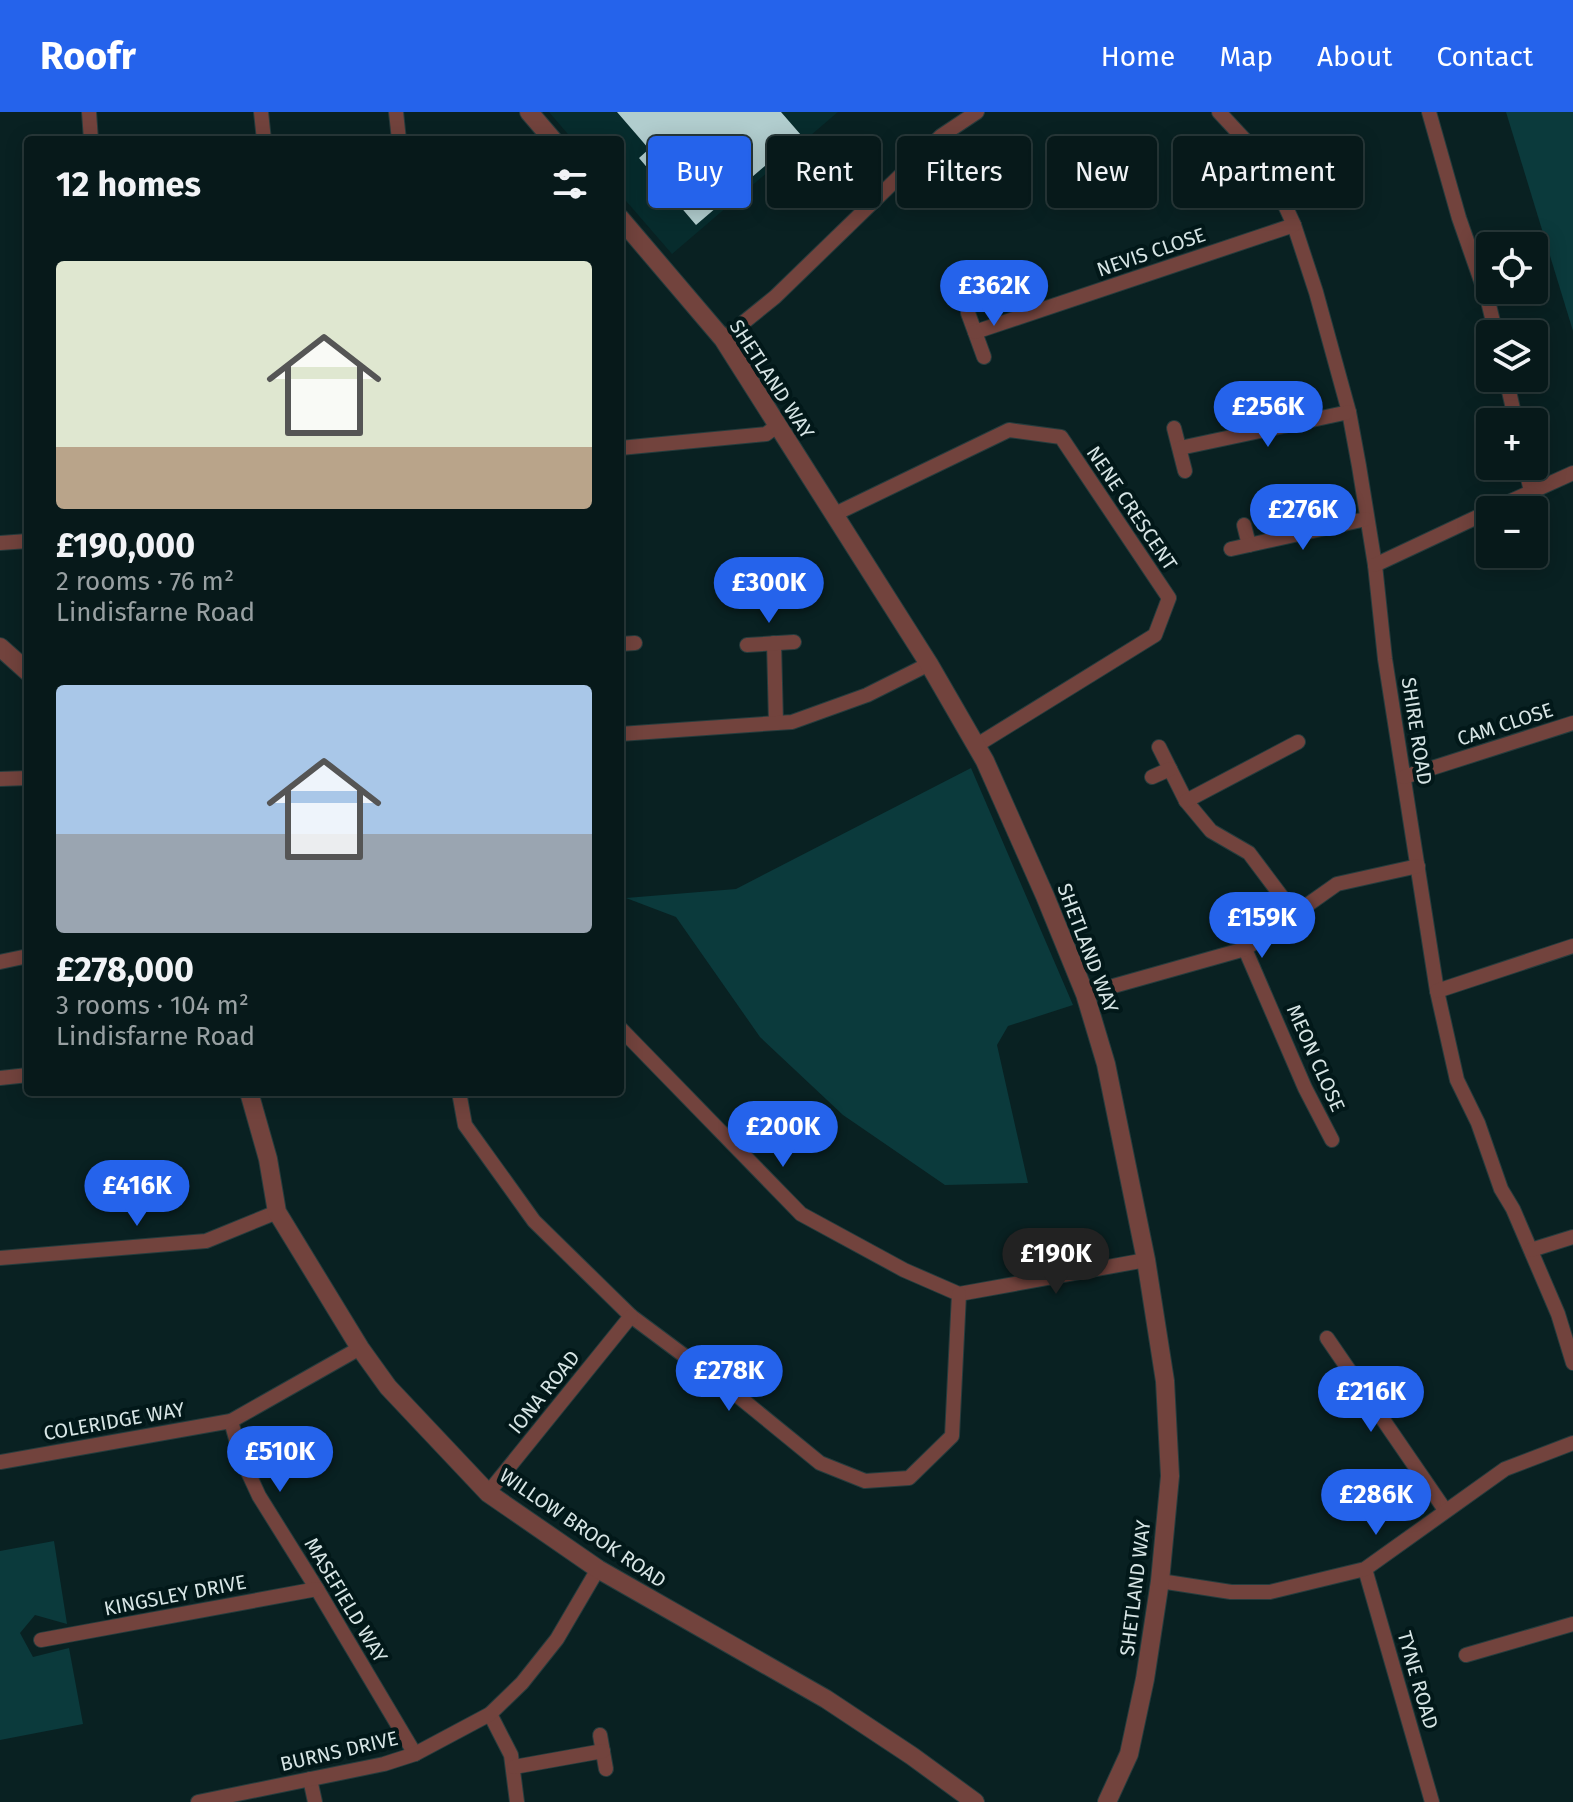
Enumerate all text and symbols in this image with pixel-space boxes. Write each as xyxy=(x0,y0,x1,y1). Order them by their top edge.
text: Roofr xyxy=(40,33,136,79)
text: Home xyxy=(1101,40,1175,73)
text: Map xyxy=(1219,40,1273,73)
text: About xyxy=(1317,40,1392,73)
text: Contact xyxy=(1436,40,1533,73)
chip: Buy xyxy=(648,136,751,208)
chip: Rent xyxy=(767,136,881,208)
chip: Filters xyxy=(897,136,1031,208)
chip: New xyxy=(1047,136,1157,208)
chip: Apartment xyxy=(1173,136,1363,208)
icon: filters xyxy=(548,162,592,206)
text: 12 homes xyxy=(56,164,201,205)
street label: NEVIS CLOSE xyxy=(1094,222,1208,282)
map controls xyxy=(1476,232,1548,568)
button: locate xyxy=(1476,232,1548,304)
pin: £362K xyxy=(938,260,1050,328)
text: £362K xyxy=(958,270,1030,301)
icon: home xyxy=(252,313,396,457)
street label: SHETLAND WAY xyxy=(725,315,819,443)
button: layers xyxy=(1476,320,1548,392)
pin: £256K xyxy=(1212,381,1324,449)
text: £256K xyxy=(1232,391,1304,422)
button: + xyxy=(1476,408,1548,480)
street label: NENE CRESCENT xyxy=(1082,441,1183,575)
pin: £276K xyxy=(1247,484,1359,552)
text: £276K xyxy=(1268,494,1338,525)
button: − xyxy=(1476,496,1548,568)
text: £190,000 xyxy=(56,525,195,566)
pin: £300K xyxy=(713,557,825,625)
text: 2 rooms · 76 m² xyxy=(56,566,234,597)
text: £300K xyxy=(732,567,806,598)
text: Lindisfarne Road xyxy=(56,597,255,628)
street label: SHIRE ROAD xyxy=(1397,676,1437,786)
street label: CAM CLOSE xyxy=(1454,697,1556,751)
icon: home xyxy=(252,737,396,881)
street label: SHETLAND WAY xyxy=(1052,880,1124,1016)
pin: £159K xyxy=(1206,892,1318,960)
text: £159K xyxy=(1227,902,1297,933)
text: £278,000 xyxy=(56,949,194,990)
text: 3 rooms · 104 m² xyxy=(56,990,249,1021)
street label: MEON CLOSE xyxy=(1282,1001,1350,1115)
text: Lindisfarne Road xyxy=(56,1021,255,1052)
pin: £200K xyxy=(727,1101,839,1169)
text: £200K xyxy=(746,1111,820,1142)
pin: £416K xyxy=(81,1160,193,1228)
text: £416K xyxy=(102,1170,172,1201)
pin: £190K xyxy=(1000,1228,1112,1296)
text: £190K xyxy=(1020,1238,1092,1269)
pin: £278K xyxy=(673,1345,785,1413)
street label: IONA ROAD xyxy=(503,1346,585,1438)
text: £278K xyxy=(694,1355,764,1386)
pin: £216K xyxy=(1315,1366,1427,1434)
text: £216K xyxy=(1336,1376,1406,1407)
street label: COLERIDGE WAY xyxy=(42,1397,186,1445)
pin: £510K xyxy=(224,1426,336,1494)
text: £510K xyxy=(245,1436,315,1467)
street label: WILLOW BROOK ROAD xyxy=(495,1463,671,1593)
pin: £286K xyxy=(1320,1469,1432,1537)
text: £286K xyxy=(1339,1479,1413,1510)
street label: SHETLAND WAY xyxy=(1115,1519,1155,1657)
street label: MASEFIELD WAY xyxy=(299,1533,393,1667)
street label: KINGSLEY DRIVE xyxy=(102,1569,248,1621)
street label: TYNE ROAD xyxy=(1393,1628,1443,1732)
street label: BURNS DRIVE xyxy=(278,1726,400,1776)

